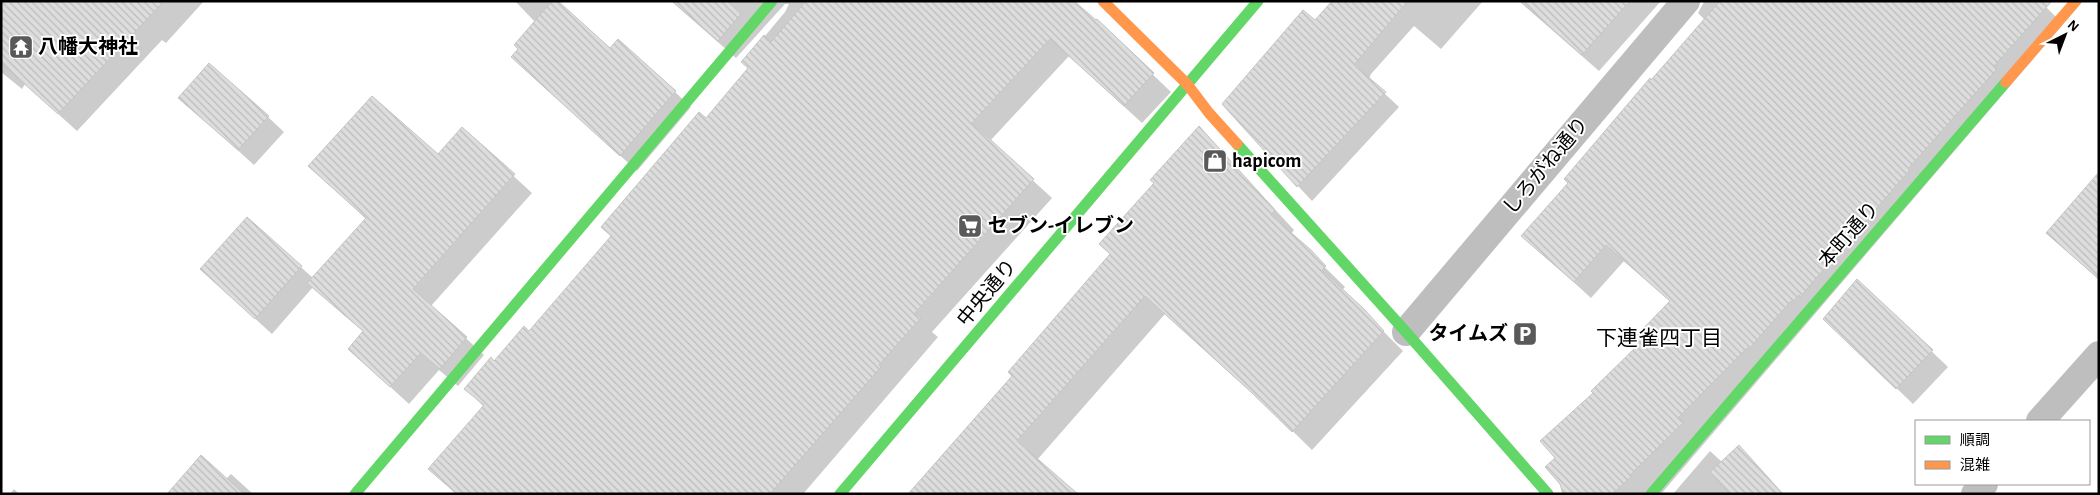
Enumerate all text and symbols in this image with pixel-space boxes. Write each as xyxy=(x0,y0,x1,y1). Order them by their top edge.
north arrow xyxy=(2040,10,2090,60)
text: N xyxy=(2065,18,2081,35)
temple icon: 八幡大神社 xyxy=(8,34,34,60)
place label: 八幡大神社 xyxy=(38,35,138,57)
street label: しろがね通り xyxy=(1499,113,1592,218)
shop icon: hapicom xyxy=(1202,148,1228,174)
place label: hapicom xyxy=(1232,151,1301,171)
street label: 本町通り xyxy=(1814,198,1883,272)
supermarket icon: セブン-イレブン xyxy=(957,213,983,239)
place label: セブン-イレブン xyxy=(988,214,1134,236)
street label: 中央通り xyxy=(953,255,1020,330)
parking icon: タイムズ xyxy=(1512,321,1538,347)
place label: タイムズ xyxy=(1428,322,1508,344)
district label: 下連雀四丁目 xyxy=(1596,327,1722,349)
legend xyxy=(1915,420,2090,485)
text: 順調 xyxy=(1960,433,1990,448)
text: 混雑 xyxy=(1960,457,1990,473)

